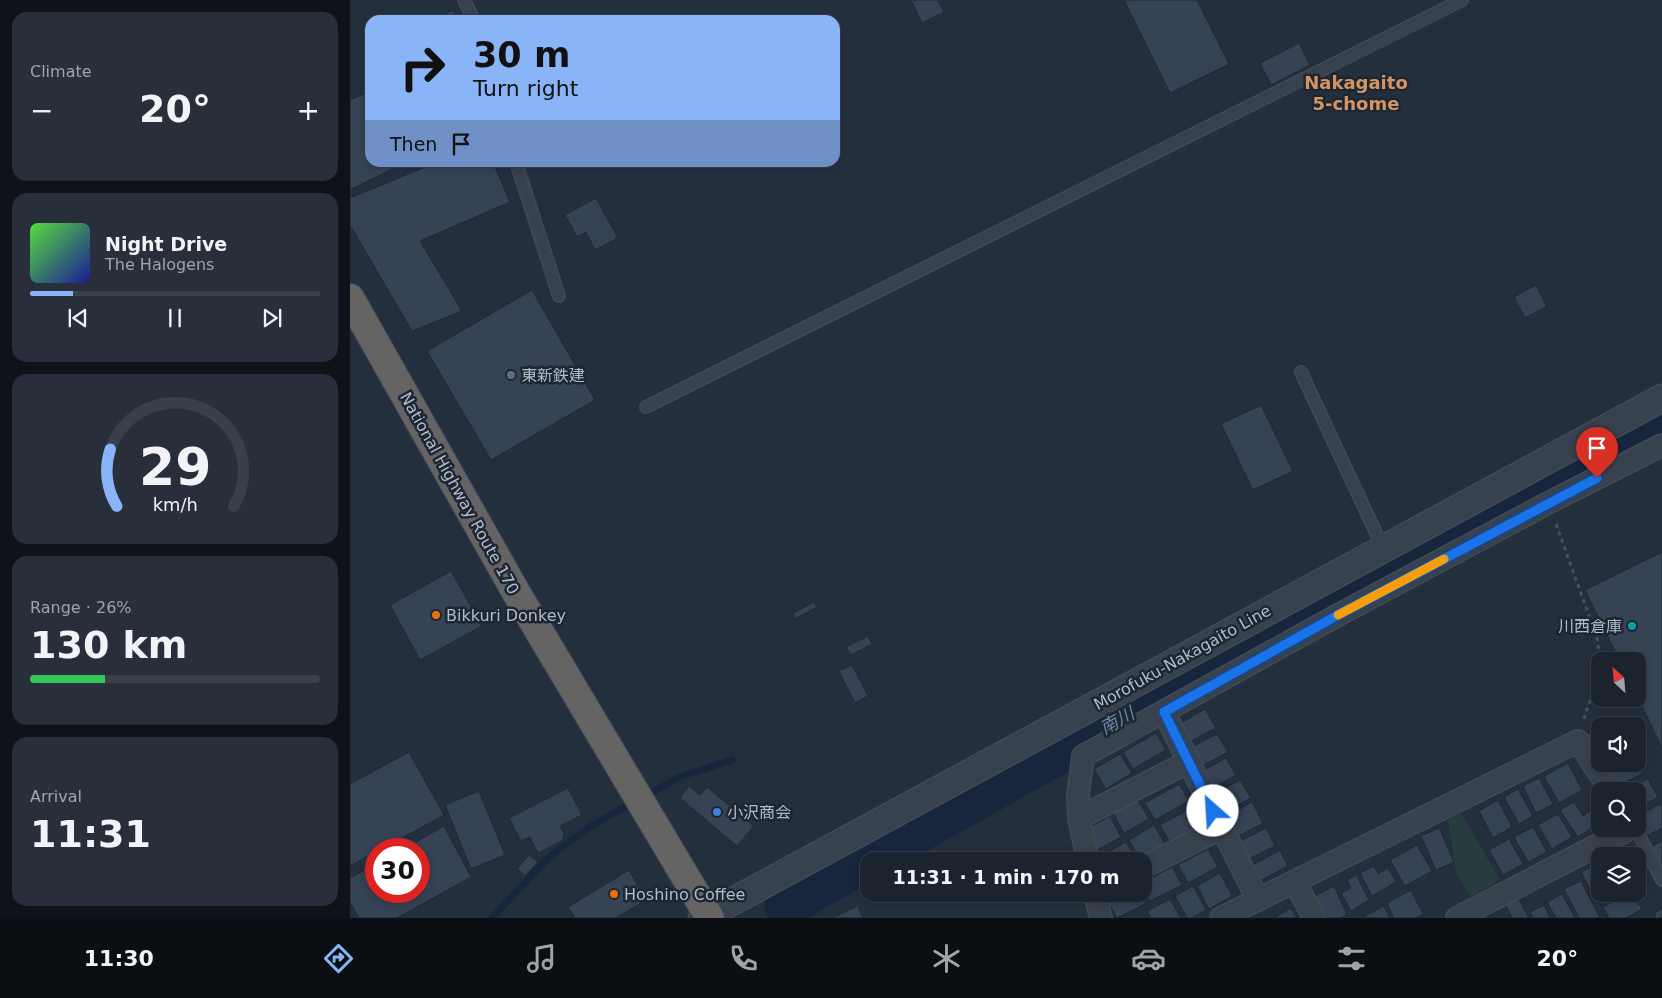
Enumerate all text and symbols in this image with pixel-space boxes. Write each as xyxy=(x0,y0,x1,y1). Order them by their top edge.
icon: right xyxy=(390,35,455,100)
text: 30 m xyxy=(473,35,570,75)
text: Climate xyxy=(30,62,92,81)
district label: Nakagaito 5-chome xyxy=(1304,72,1408,114)
text: Turn right xyxy=(473,76,578,101)
text: 20° xyxy=(139,87,211,131)
text: − xyxy=(30,94,53,127)
text: + xyxy=(297,94,320,127)
icon: arrive xyxy=(447,130,475,158)
text: Then xyxy=(390,133,437,155)
text: Night Drive xyxy=(105,233,227,255)
text: The Halogens xyxy=(105,255,214,274)
icon: previous xyxy=(64,304,92,332)
icon: pause xyxy=(161,304,189,332)
icon: next xyxy=(258,304,286,332)
place label: 東新鉄建 xyxy=(521,366,585,385)
marker: 東新鉄建 xyxy=(505,369,517,381)
street label: National Highway Route 170 xyxy=(396,389,523,598)
pin xyxy=(1576,427,1618,478)
icon: arrive xyxy=(1583,434,1611,462)
text: 29 xyxy=(139,437,211,497)
text: km/h xyxy=(152,494,198,515)
text: Range · 26% xyxy=(30,598,132,617)
street label: Morofuku-Nakagaito Line xyxy=(1090,601,1274,714)
place label: Bikkuri Donkey xyxy=(446,606,566,625)
marker: Bikkuri Donkey xyxy=(430,609,442,621)
place label: 川西倉庫 xyxy=(1558,617,1622,636)
marker: 川西倉庫 xyxy=(1626,620,1638,632)
text: 130 km xyxy=(30,623,187,667)
north arrow xyxy=(1591,652,1646,708)
map controls xyxy=(1591,652,1646,902)
water label: 南川 xyxy=(1096,702,1139,738)
button: sound xyxy=(1591,717,1646,772)
button: search xyxy=(1591,782,1646,837)
position arrow xyxy=(1186,784,1238,836)
text: Arrival xyxy=(30,787,82,806)
place label: 小沢商会 xyxy=(727,803,791,822)
marker: 小沢商会 xyxy=(711,806,723,818)
text: 11:31 xyxy=(30,812,151,856)
speed limit sign: 30 xyxy=(365,838,430,903)
button: layers xyxy=(1591,847,1646,902)
text: 11:31 · 1 min · 170 m xyxy=(892,866,1120,888)
place label: Hoshino Coffee xyxy=(624,885,745,904)
marker: Hoshino Coffee xyxy=(608,888,620,900)
icon: directions xyxy=(321,941,356,976)
icon: music xyxy=(524,941,559,976)
icon: phone xyxy=(726,941,761,976)
icon: climate xyxy=(929,941,964,976)
icon: car xyxy=(1131,941,1166,976)
icon: filters xyxy=(1334,941,1369,976)
text: 11:30 xyxy=(84,946,154,971)
text: 20° xyxy=(1537,946,1578,971)

